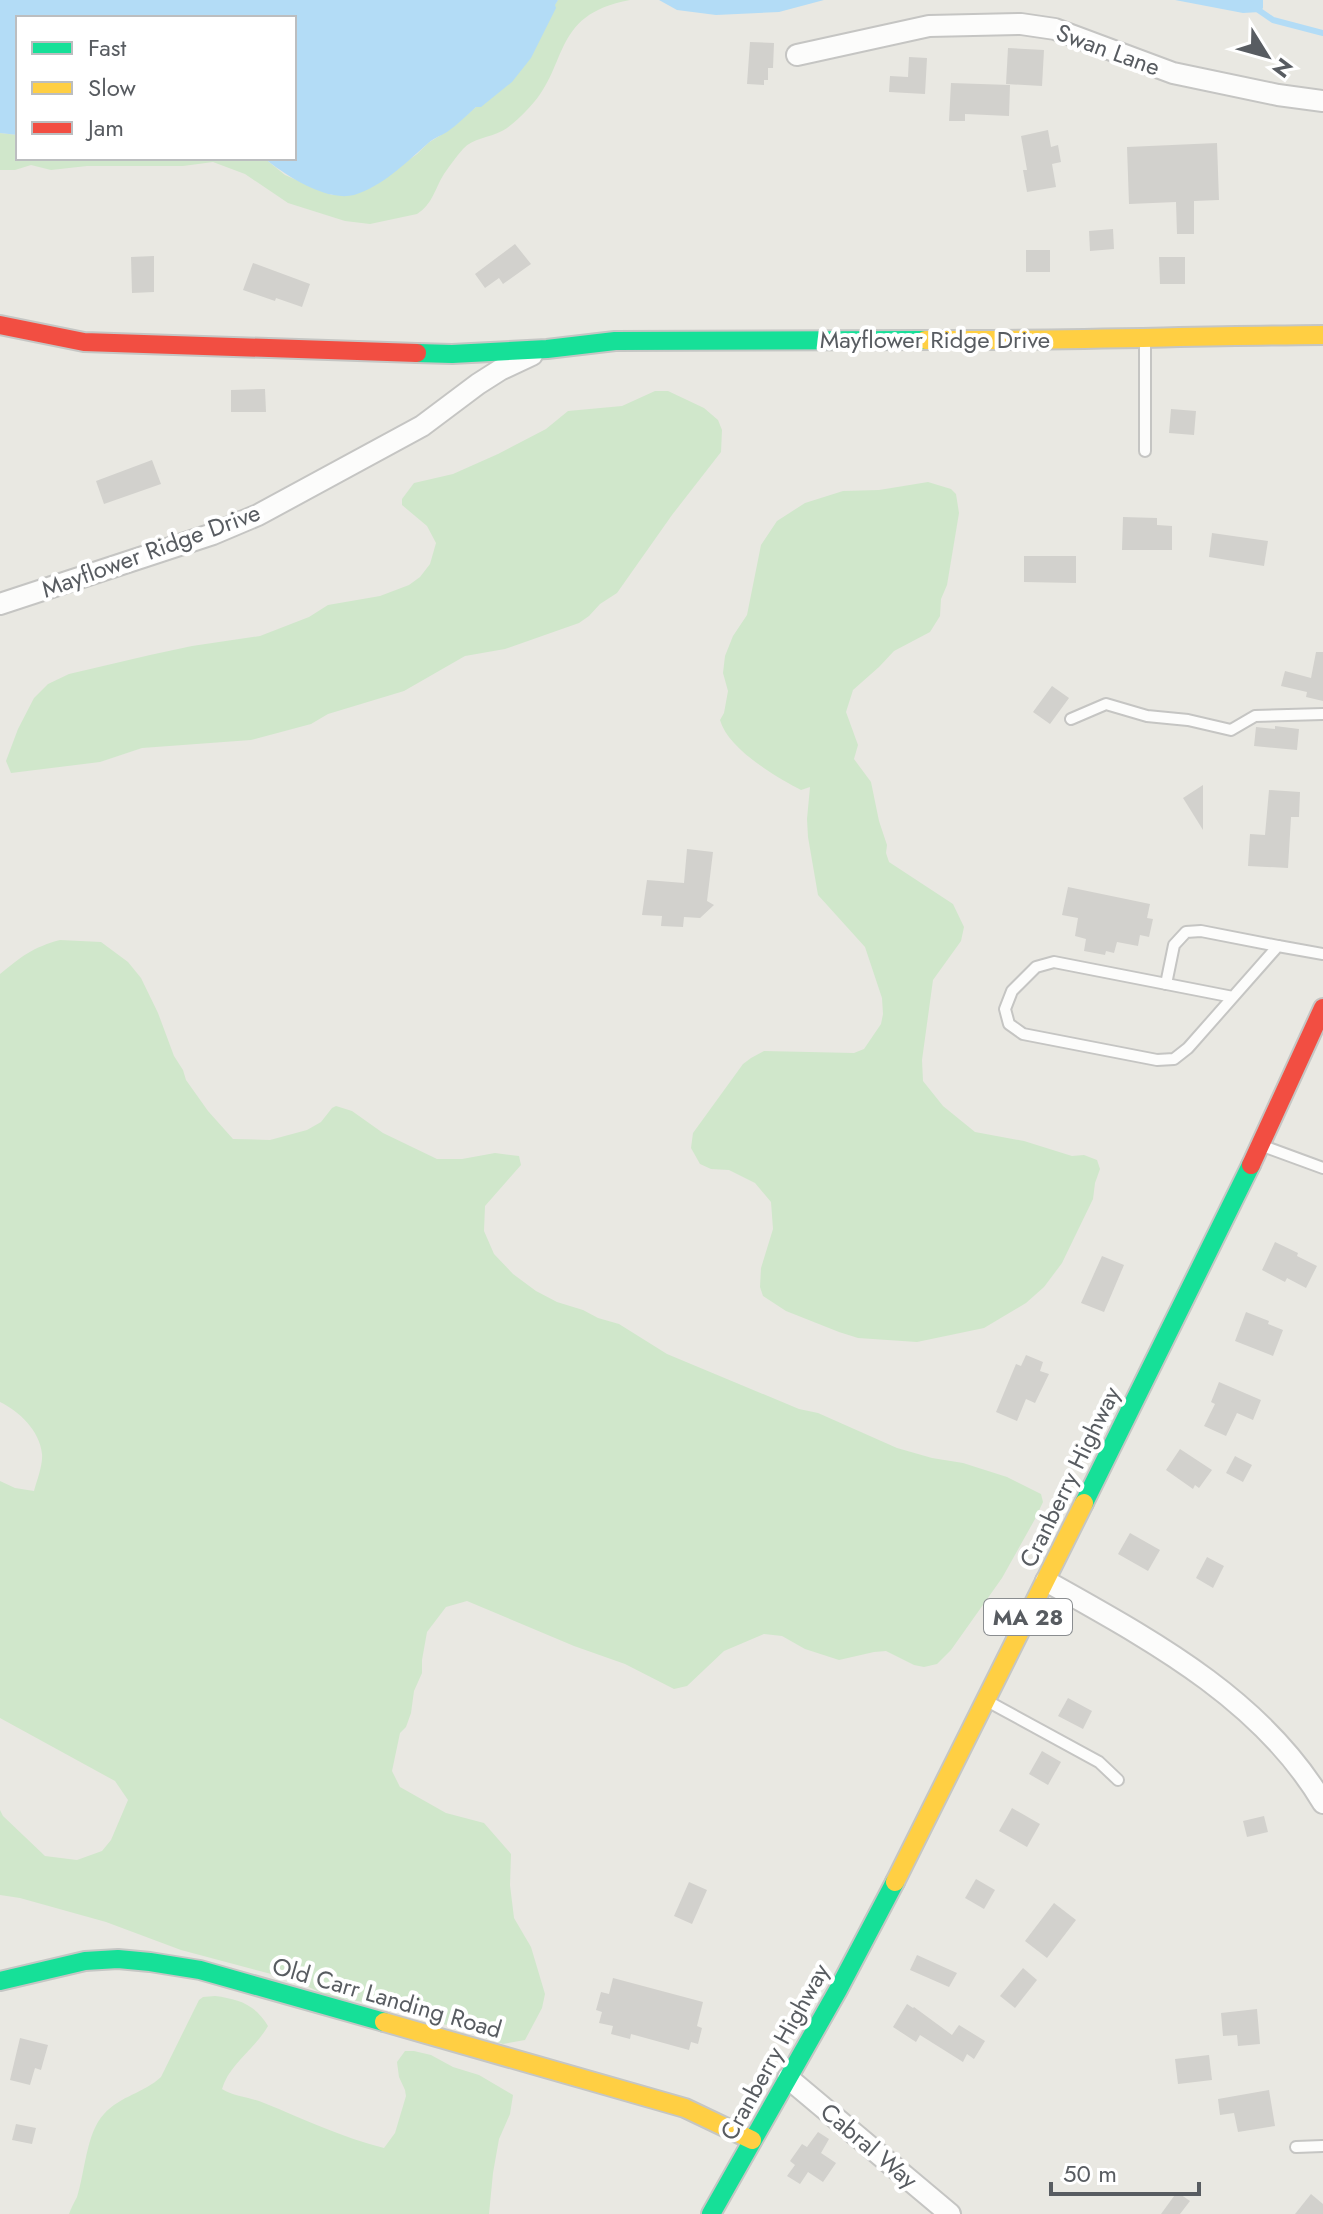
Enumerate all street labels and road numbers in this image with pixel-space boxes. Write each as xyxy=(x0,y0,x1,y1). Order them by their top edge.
street label: Swan Lane xyxy=(1051,15,1165,84)
street label: Mayflower Ridge Drive xyxy=(820,322,1050,357)
street label: Mayflower Ridge Drive xyxy=(37,495,265,606)
street label: Cranberry Highway xyxy=(1010,1380,1129,1573)
road number: MA 28 xyxy=(984,1599,1072,1635)
street label: Old Carr Landing Road xyxy=(268,1948,506,2047)
street label: Cranberry Highway xyxy=(711,1956,838,2147)
street label: Cabral Way xyxy=(813,2094,926,2197)

